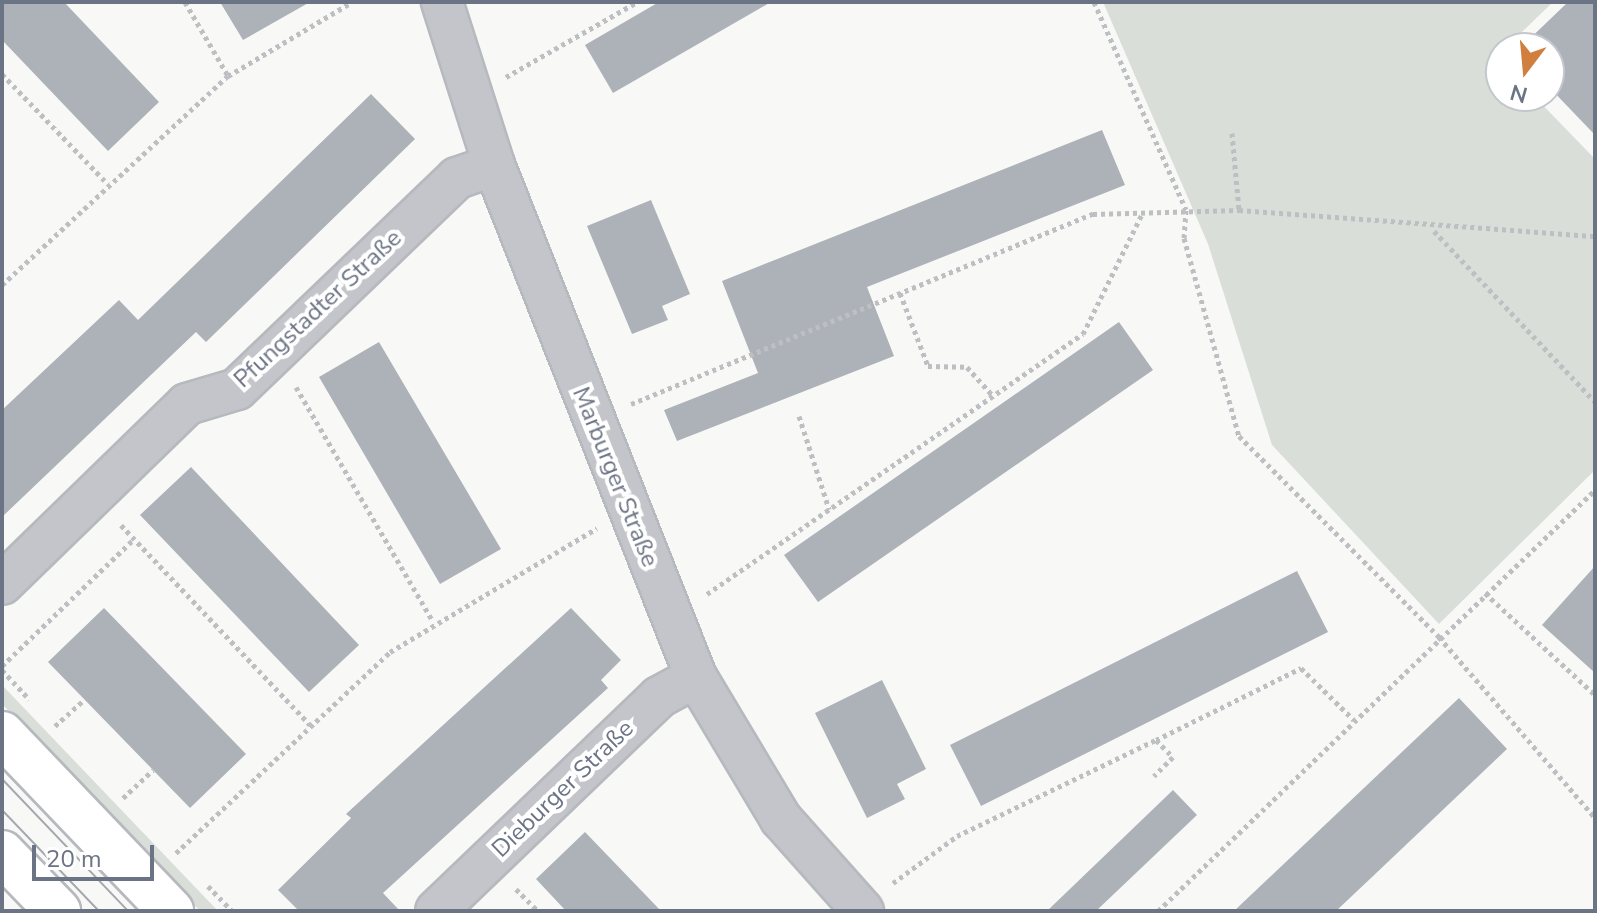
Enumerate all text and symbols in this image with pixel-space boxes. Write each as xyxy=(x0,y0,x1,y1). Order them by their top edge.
north arrow xyxy=(1485,32,1565,112)
text: N xyxy=(1507,76,1531,110)
street label: Pfungstadter Straße xyxy=(228,224,408,394)
street label: Marburger Straße xyxy=(566,383,664,571)
street label: Dieburger Straße xyxy=(486,714,640,864)
scale bar xyxy=(36,829,158,879)
text: 20 m xyxy=(46,843,102,875)

